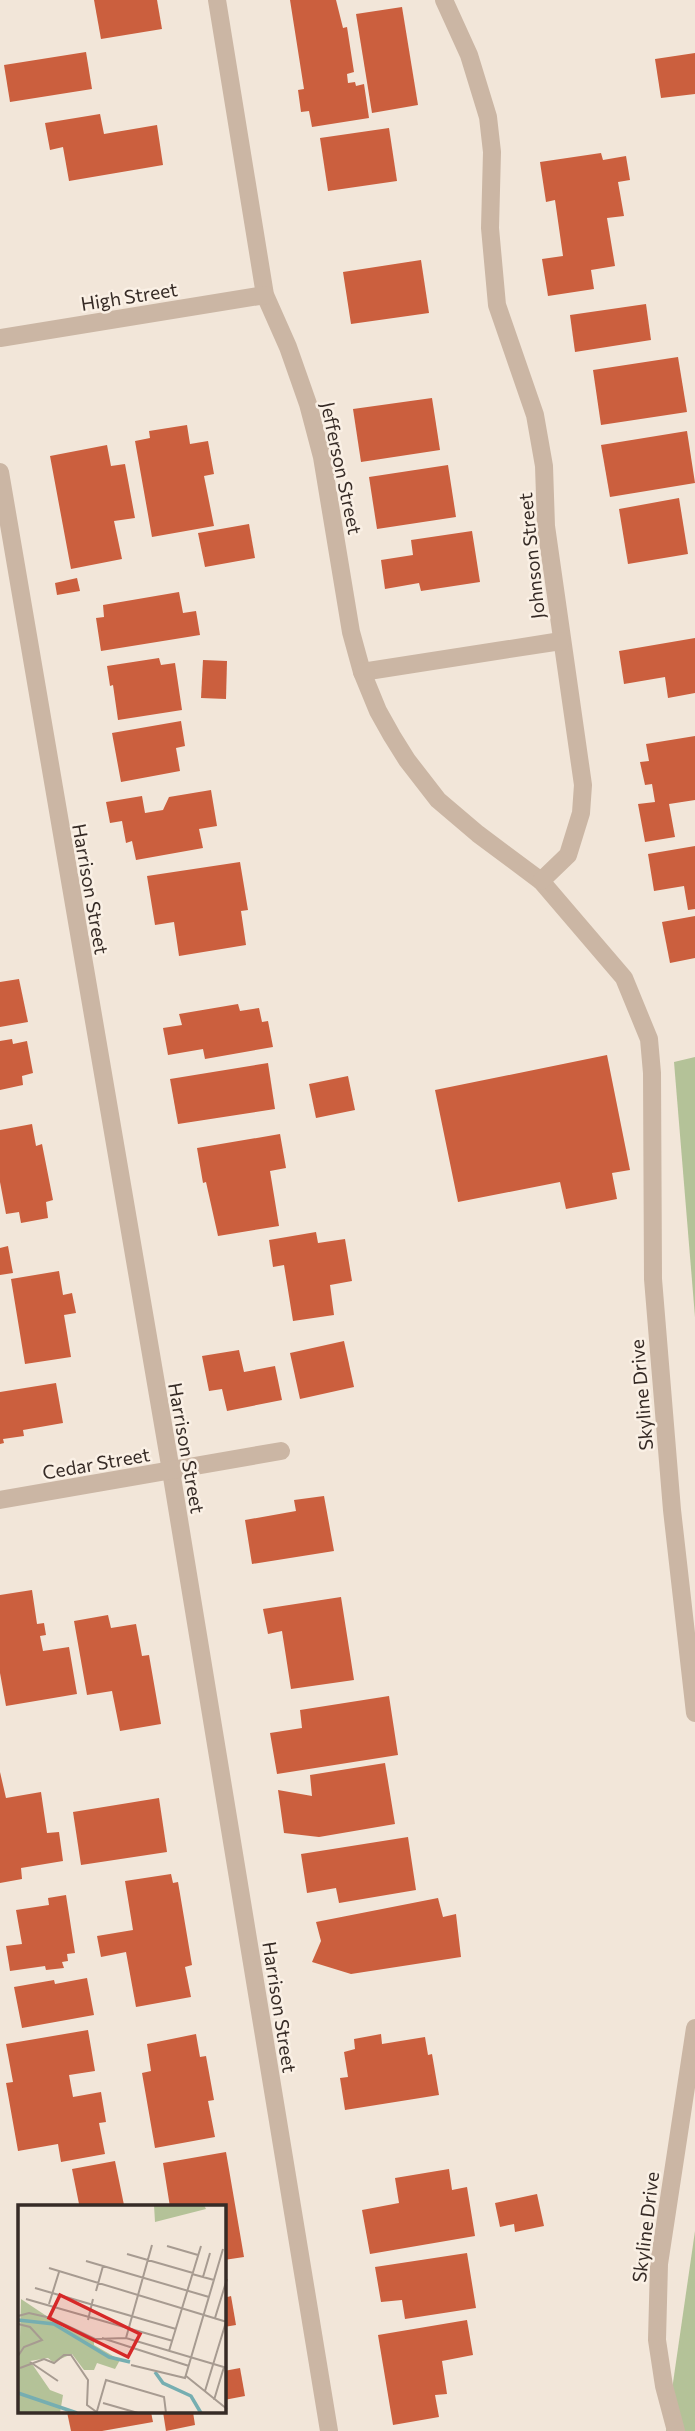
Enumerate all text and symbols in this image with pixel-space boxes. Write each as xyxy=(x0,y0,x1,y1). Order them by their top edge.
street label: High Street xyxy=(79,277,179,315)
street label: Jefferson Street xyxy=(317,400,367,537)
street label: Johnson Street xyxy=(513,492,549,620)
street label: Harrison Street xyxy=(68,822,114,956)
street label: Skyline Drive xyxy=(625,1338,657,1452)
street label: Harrison Street xyxy=(164,1381,210,1515)
street label: Cedar Street xyxy=(40,1442,152,1484)
street label: Harrison Street xyxy=(258,1940,302,2074)
street label: Skyline Drive xyxy=(627,2170,663,2284)
inset map xyxy=(18,2205,226,2414)

